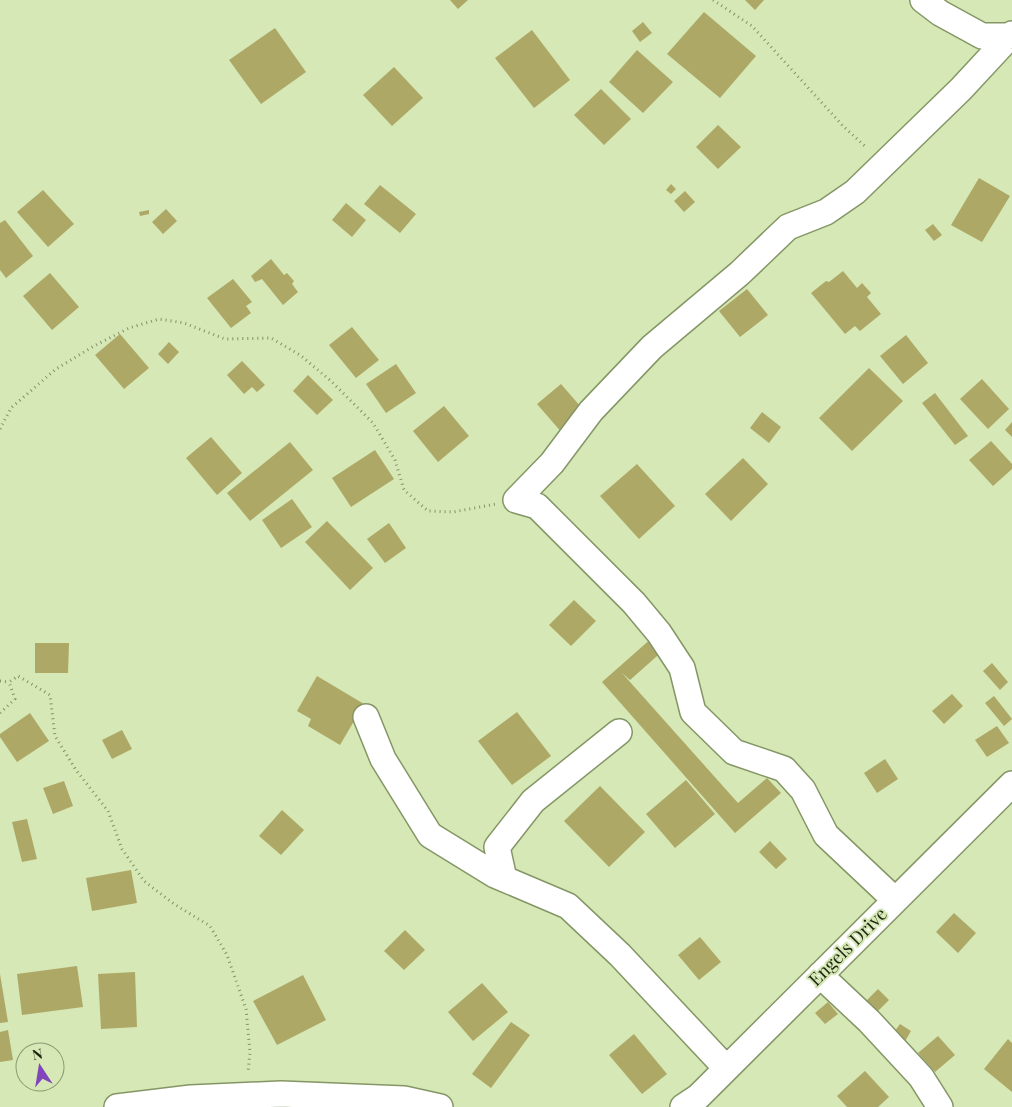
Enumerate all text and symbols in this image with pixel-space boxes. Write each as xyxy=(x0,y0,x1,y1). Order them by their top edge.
street label: Engels Drive xyxy=(803,902,892,991)
north arrow xyxy=(15,1042,65,1092)
text: N xyxy=(30,1043,44,1064)

